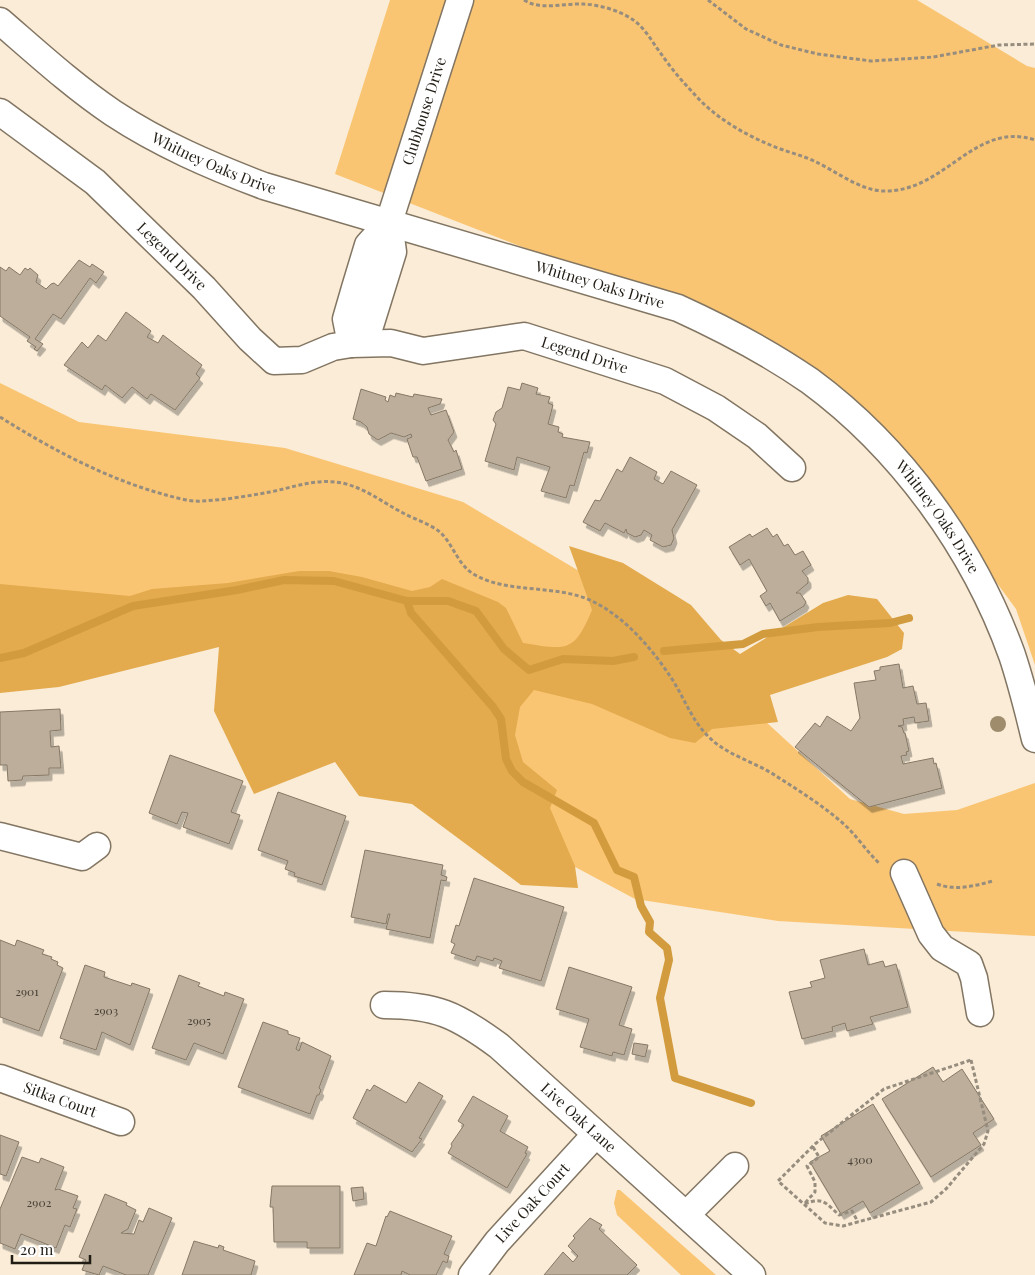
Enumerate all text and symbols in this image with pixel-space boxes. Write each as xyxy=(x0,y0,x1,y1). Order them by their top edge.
street label: Clubhouse Drive xyxy=(397,54,450,167)
street label: Whitney Oaks Drive xyxy=(148,127,278,198)
street label: Legend Drive xyxy=(133,217,212,294)
street label: Whitney Oaks Drive xyxy=(532,255,667,312)
street label: Legend Drive xyxy=(539,331,631,378)
street label: Whitney Oaks Drive xyxy=(891,455,984,577)
house number: 2901 xyxy=(15,983,39,999)
house number: 2903 xyxy=(94,1002,118,1018)
house number: 2905 xyxy=(187,1012,211,1028)
street label: Sitka Court xyxy=(21,1077,100,1122)
street label: Live Oak Lane xyxy=(537,1078,621,1156)
house number: 4300 xyxy=(847,1151,873,1167)
street label: Live Oak Court xyxy=(490,1158,574,1247)
house number: 2902 xyxy=(27,1194,52,1210)
scale bar xyxy=(12,1232,90,1264)
text: 20 m xyxy=(20,1239,54,1259)

